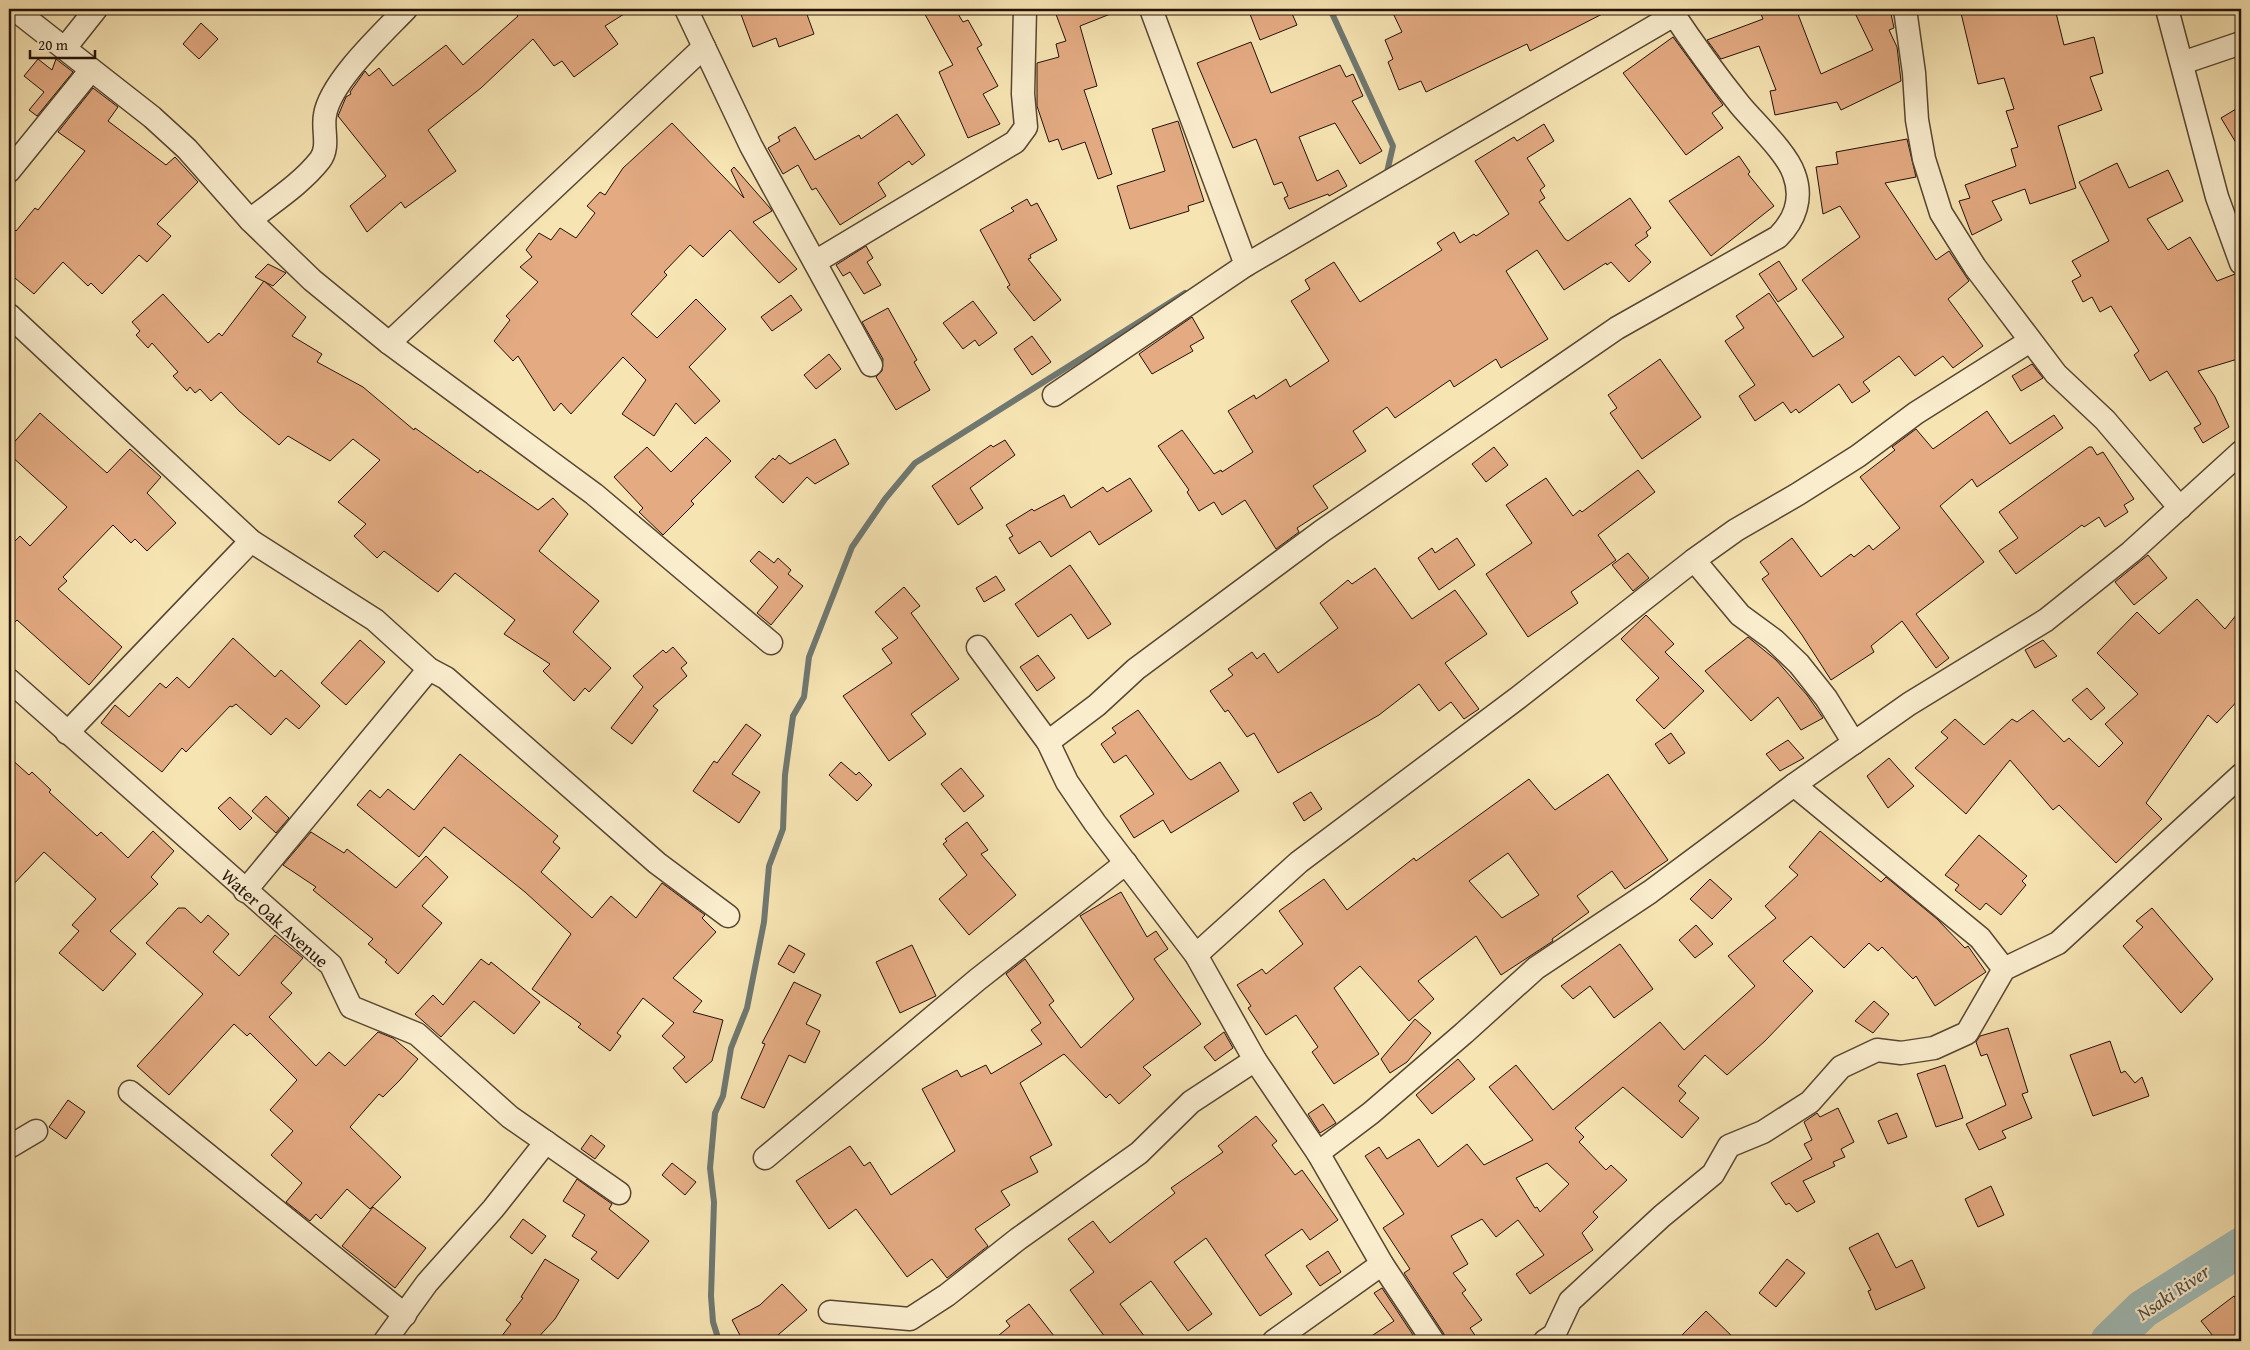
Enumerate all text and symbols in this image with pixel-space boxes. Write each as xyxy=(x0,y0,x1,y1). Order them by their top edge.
scale bar xyxy=(30,28,95,60)
text: 20 m xyxy=(38,34,69,55)
street label: Water Oak Avenue xyxy=(215,862,335,974)
water label: Nsaki River xyxy=(2130,1257,2216,1327)

